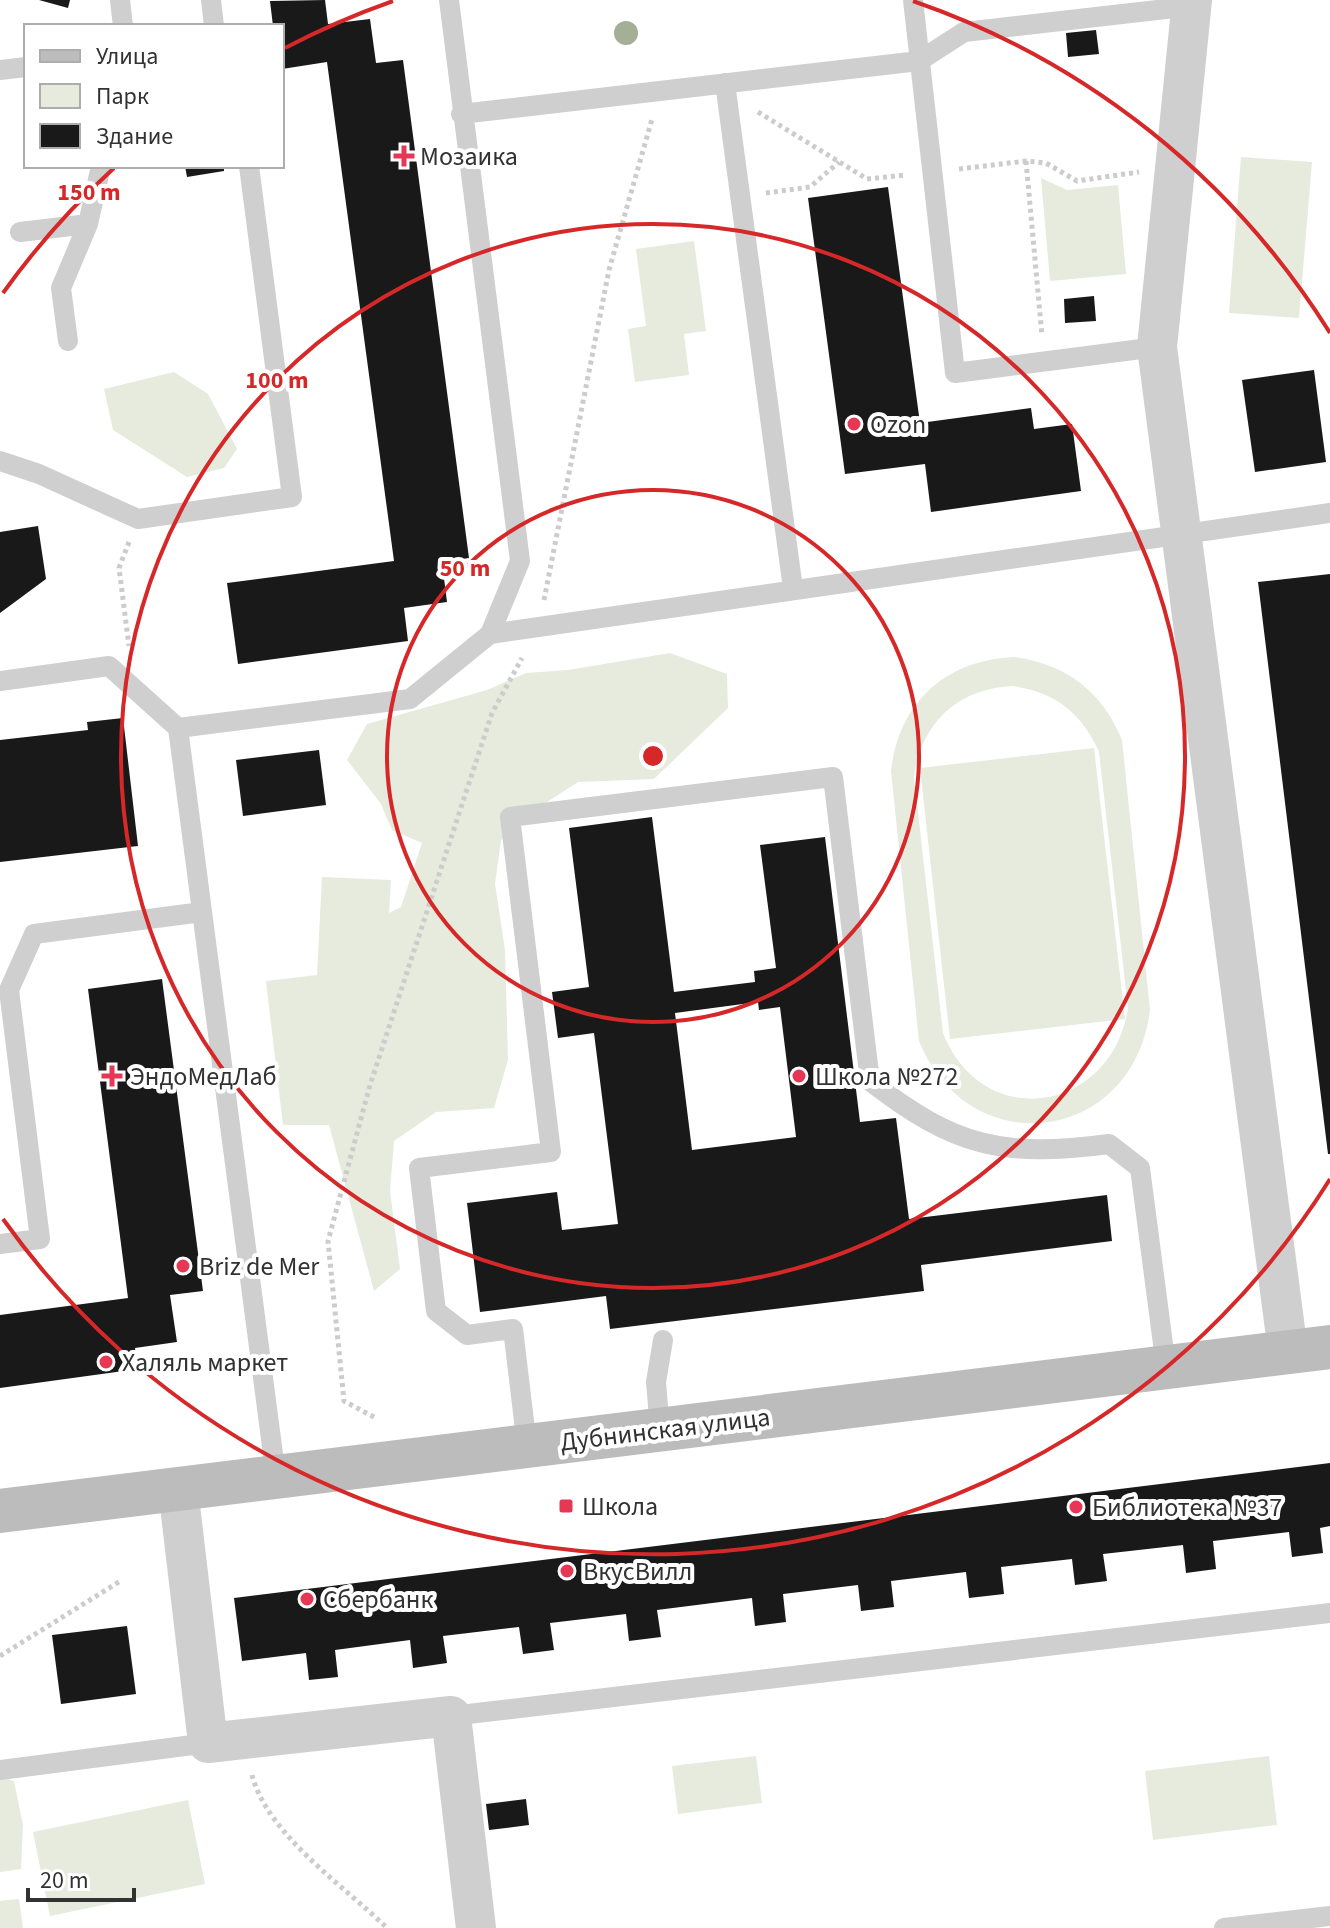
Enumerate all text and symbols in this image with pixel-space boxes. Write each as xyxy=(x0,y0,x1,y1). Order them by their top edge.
legend xyxy=(24,24,284,168)
text: Улица xyxy=(96,39,158,74)
text: Парк xyxy=(96,79,149,114)
text: Здание xyxy=(96,119,173,154)
place label: Мозаика xyxy=(420,138,518,175)
marker: Мозаика xyxy=(395,147,413,165)
text: 150 m xyxy=(57,175,121,210)
text: 100 m xyxy=(245,363,309,398)
place label: Ozon xyxy=(870,406,926,443)
marker: Ozon xyxy=(845,415,863,433)
text: 50 m xyxy=(440,551,490,586)
centre of rings xyxy=(639,742,667,770)
place label: ЭндоМедЛаб xyxy=(130,1058,277,1095)
place label: Школа №272 xyxy=(815,1058,958,1095)
marker: ЭндоМедЛаб xyxy=(101,1065,123,1087)
marker: Школа №272 xyxy=(790,1067,808,1085)
place label: Briz de Mer xyxy=(199,1248,320,1285)
marker: Briz de Mer xyxy=(174,1257,192,1275)
place label: Халяль маркет xyxy=(122,1344,288,1381)
marker: Халяль маркет xyxy=(97,1353,115,1371)
street label: Дубнинская улица xyxy=(558,1398,772,1461)
place label: Школа xyxy=(582,1488,658,1525)
place label: Библиотека №37 xyxy=(1092,1489,1282,1526)
marker: Школа xyxy=(557,1497,575,1515)
marker: Библиотека №37 xyxy=(1067,1498,1085,1516)
place label: ВкусВилл xyxy=(583,1553,692,1590)
marker: ВкусВилл xyxy=(558,1562,576,1580)
place label: Сбербанк xyxy=(323,1581,433,1618)
marker: Сбербанк xyxy=(298,1590,316,1608)
scale bar xyxy=(28,1852,134,1902)
text: 20 m xyxy=(40,1863,89,1898)

